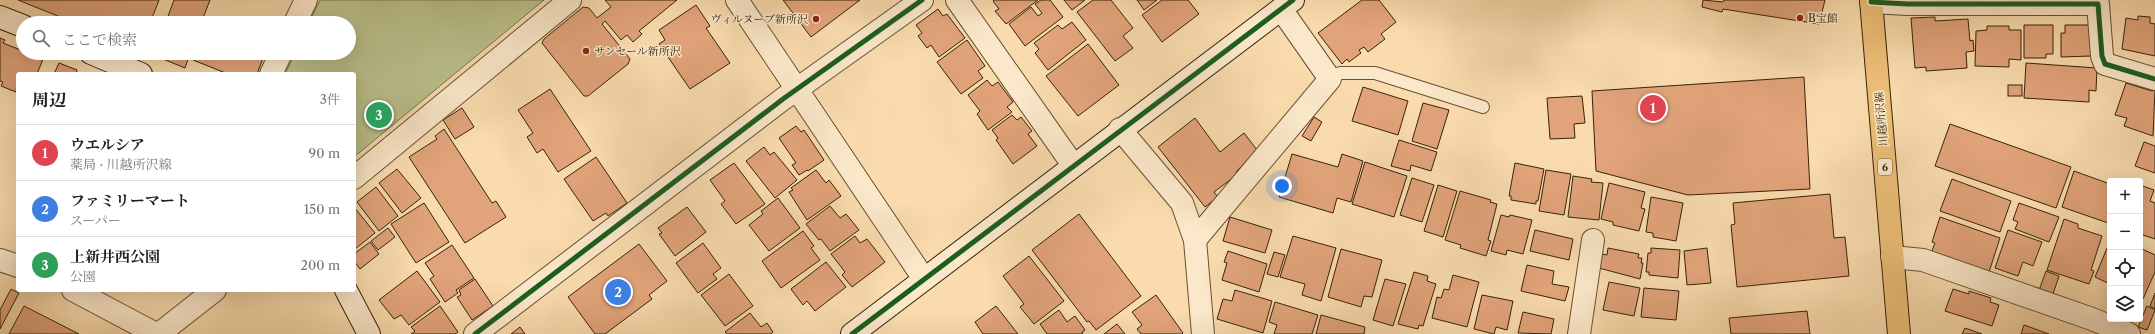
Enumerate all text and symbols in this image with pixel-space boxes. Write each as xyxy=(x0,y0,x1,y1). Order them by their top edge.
place label: B宝館 xyxy=(1808,11,1838,25)
place label: ヴィルヌーブ新所沢 xyxy=(711,12,808,26)
marker: B宝館 xyxy=(1795,13,1805,23)
marker: ヴィルヌーブ新所沢 xyxy=(811,14,821,24)
search box xyxy=(16,16,356,60)
icon: search xyxy=(30,27,52,49)
text: ここで検索 xyxy=(62,30,137,49)
place label: サンセール新所沢 xyxy=(594,44,681,58)
marker: サンセール新所沢 xyxy=(581,46,591,56)
text: 周辺 xyxy=(32,90,66,110)
text: 3件 xyxy=(320,91,340,107)
street label: 川越所沢線 xyxy=(1872,91,1890,147)
pin: 1 xyxy=(1640,93,1666,123)
pin: 3 xyxy=(366,100,392,130)
text: ウエルシア xyxy=(70,135,145,154)
text: 1 xyxy=(42,145,48,161)
text: 90 m xyxy=(309,145,340,161)
text: 薬局 · 川越所沢線 xyxy=(70,156,172,172)
road number: 6 xyxy=(1878,159,1892,175)
your location xyxy=(1272,176,1292,196)
map controls xyxy=(2107,178,2143,322)
button: + xyxy=(2107,178,2143,214)
text: ファミリーマート xyxy=(70,191,190,210)
text: 2 xyxy=(41,201,49,217)
text: 150 m xyxy=(304,201,340,217)
text: スーパー xyxy=(70,212,121,228)
button: − xyxy=(2107,214,2143,250)
text: 上新井西公園 xyxy=(70,247,160,266)
button: locate xyxy=(2107,250,2143,286)
text: 3 xyxy=(41,257,49,273)
text: 200 m xyxy=(300,257,340,273)
text: 公園 xyxy=(70,268,96,284)
pin: 2 xyxy=(605,277,631,307)
button: layers xyxy=(2107,286,2143,322)

